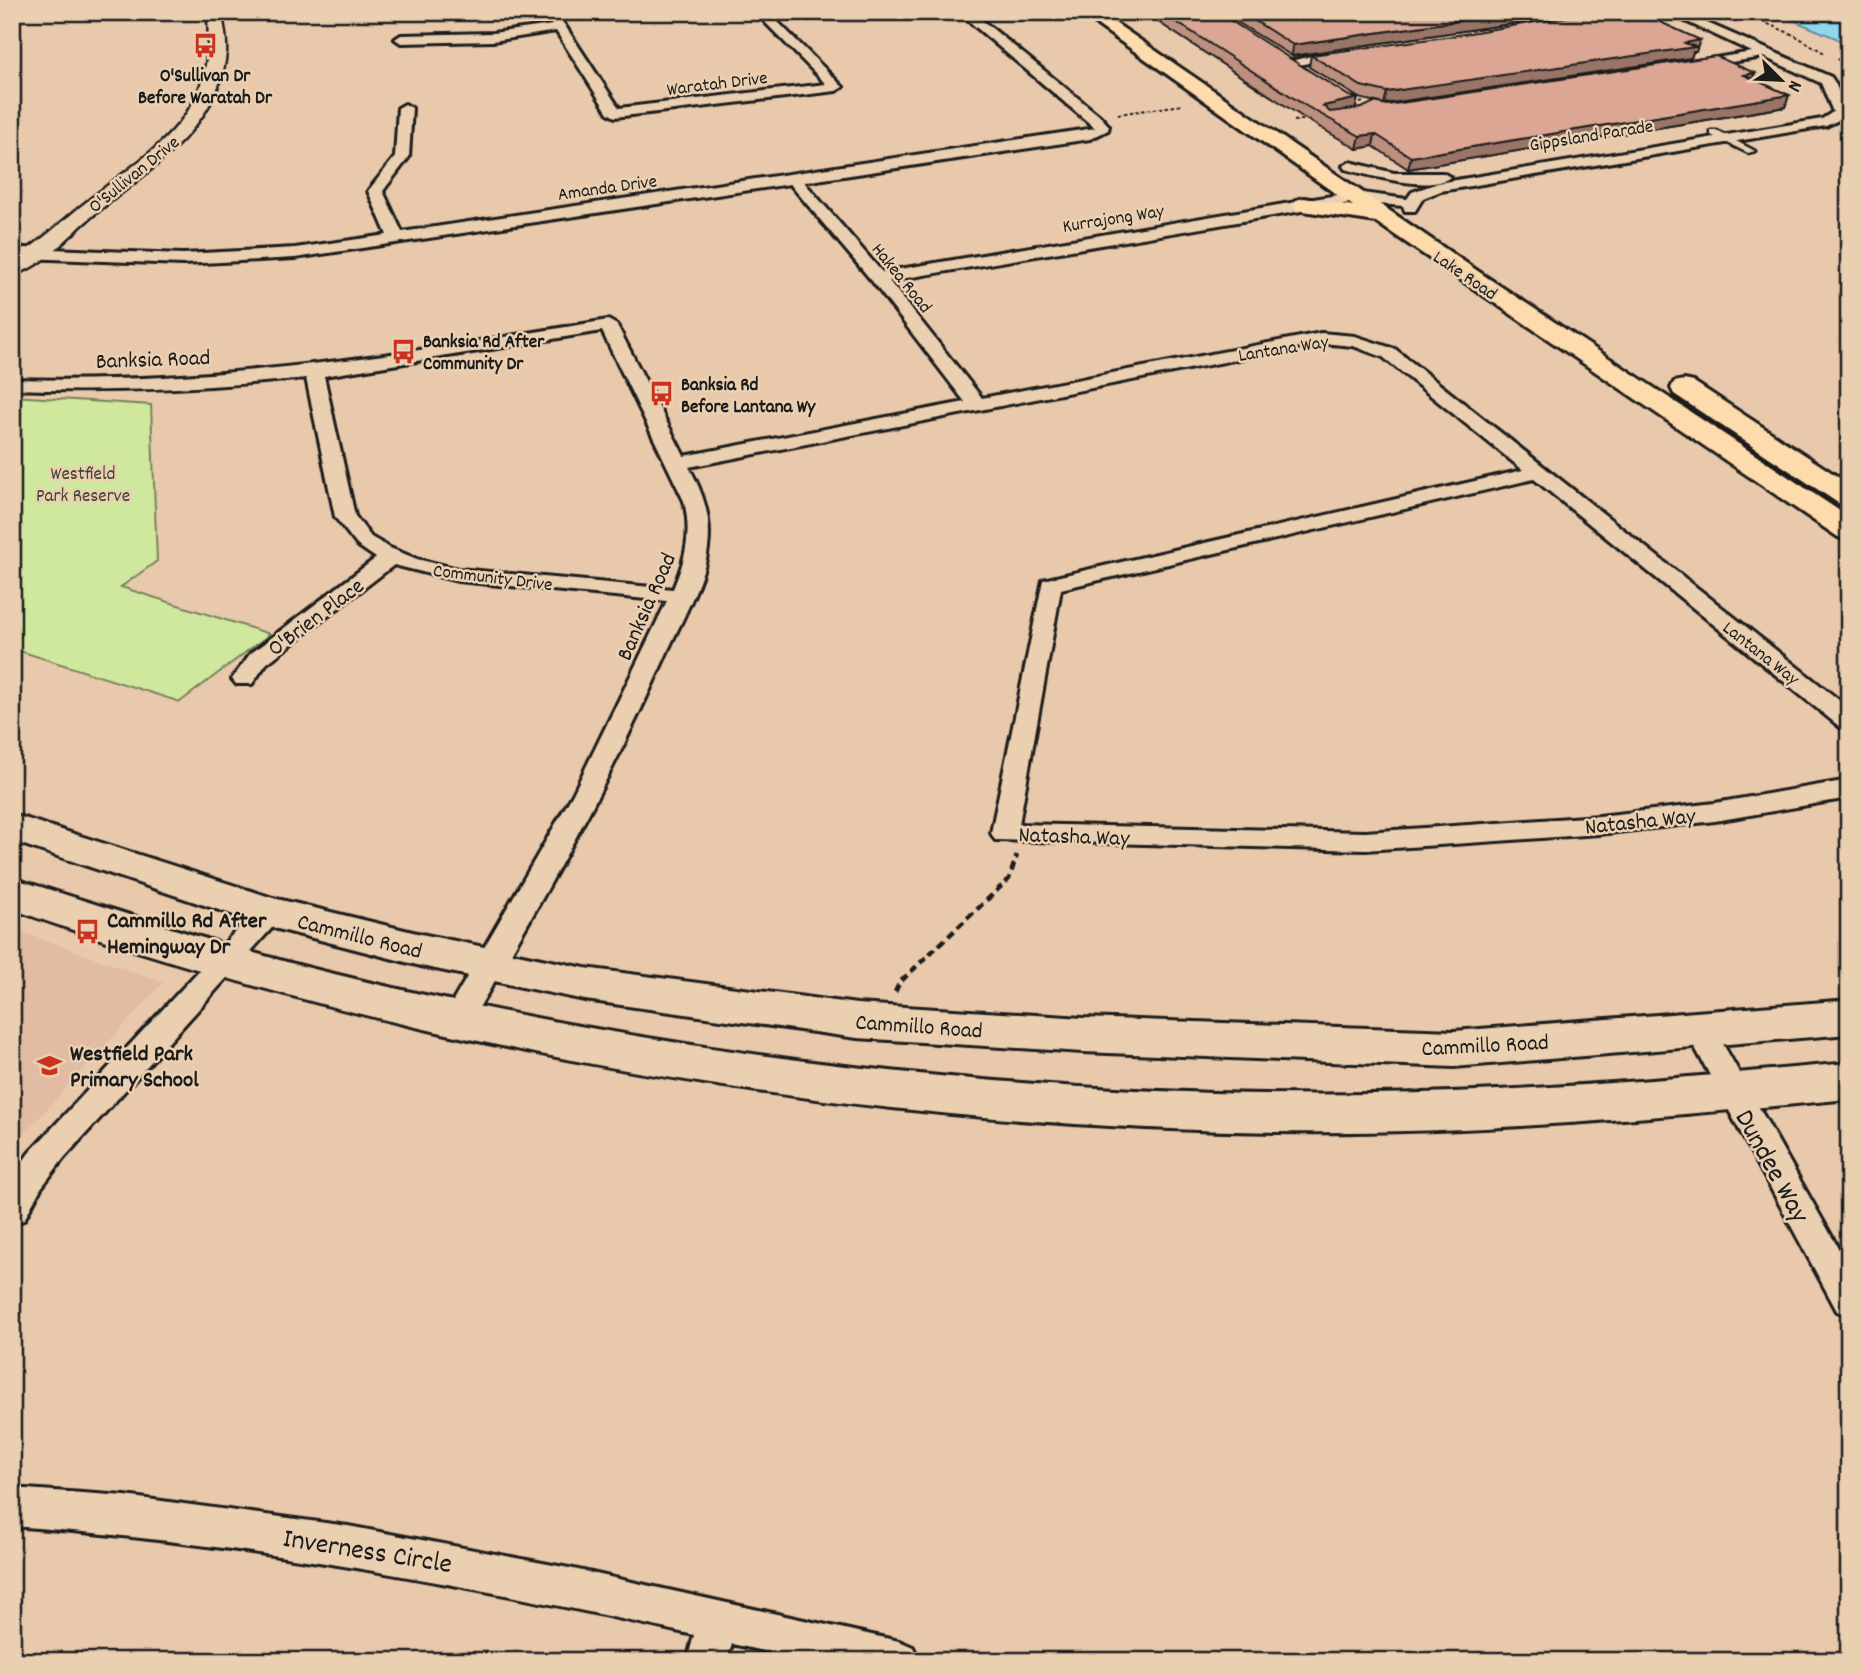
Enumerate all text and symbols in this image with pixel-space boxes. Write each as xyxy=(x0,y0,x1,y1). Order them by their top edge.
bus stop icon: O'Sullivan Dr Before Waratah Dr xyxy=(191,32,219,60)
north arrow xyxy=(1745,46,1815,116)
place label: O'Sullivan Dr Before Waratah Dr xyxy=(138,64,273,113)
street label: Waratah Drive xyxy=(665,66,769,105)
text: N xyxy=(1779,76,1808,95)
street label: Gippsland Parade xyxy=(1528,114,1655,161)
street label: O'Sullivan Drive xyxy=(84,131,187,221)
street label: Amanda Drive xyxy=(556,169,659,210)
street label: Kurrajong Way xyxy=(1061,199,1167,242)
street label: Hakea Road xyxy=(863,238,937,320)
street label: Lake Road xyxy=(1426,245,1502,308)
place label: Banksia Rd After Community Dr xyxy=(423,330,545,379)
street label: Lantana Way xyxy=(1237,330,1331,371)
bus stop icon: Banksia Rd After Community Dr xyxy=(389,337,417,365)
street label: Banksia Road xyxy=(95,343,211,380)
place label: Banksia Rd Before Lantana Wy xyxy=(681,373,817,422)
bus stop icon: Banksia Rd Before Lantana Wy xyxy=(647,380,675,408)
park label: Westfield Park Reserve xyxy=(36,462,130,511)
street label: Banksia Road xyxy=(610,548,687,667)
street label: Community Drive xyxy=(431,559,554,600)
street label: O'Brien Place xyxy=(262,571,372,666)
street label: Lantana Way xyxy=(1716,616,1804,694)
street label: Natasha Way xyxy=(1583,801,1698,846)
street label: Natasha Way xyxy=(1018,820,1131,857)
place label: Cammillo Rd After Hemingway Dr xyxy=(107,906,267,965)
street label: Cammillo Road xyxy=(293,907,425,970)
bus stop icon: Cammillo Rd After Hemingway Dr xyxy=(73,918,101,946)
street label: Cammillo Road xyxy=(854,1008,983,1049)
street label: Cammillo Road xyxy=(1421,1028,1550,1067)
place label: Westfield Park Primary School xyxy=(70,1039,199,1098)
school or university icon: Westfield Park Primary School xyxy=(36,1051,64,1079)
street label: Dundee Way xyxy=(1722,1103,1818,1232)
street label: Inverness Circle xyxy=(280,1521,455,1587)

